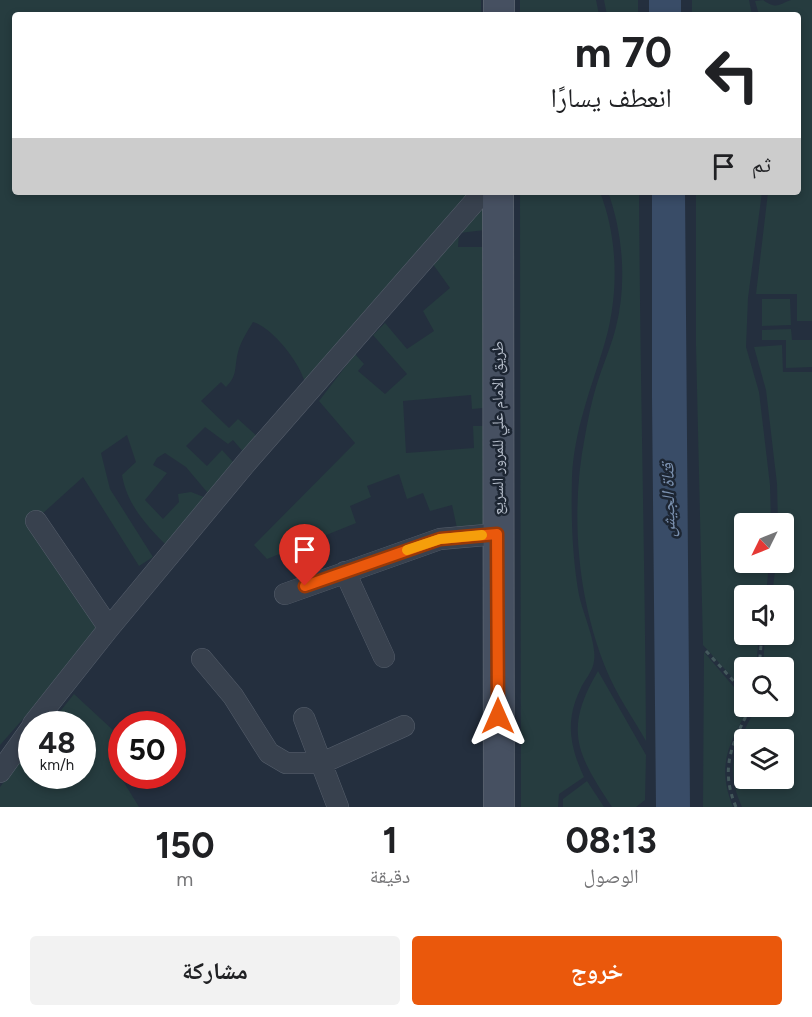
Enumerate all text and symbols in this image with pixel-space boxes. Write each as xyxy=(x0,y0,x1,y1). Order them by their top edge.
text: 70 m xyxy=(575,27,672,78)
icon: left xyxy=(693,36,771,114)
text: انعطف يسارًا xyxy=(550,81,672,114)
icon: arrive xyxy=(707,150,740,183)
text: ثم xyxy=(752,151,771,178)
street label: طريق الامام علي للمرور السريع xyxy=(488,341,510,515)
water label: قناة الجيش xyxy=(656,461,680,537)
north arrow xyxy=(734,513,794,573)
map controls xyxy=(734,513,794,789)
pin xyxy=(279,524,330,586)
icon: arrive xyxy=(288,533,321,566)
button: sound xyxy=(734,585,794,645)
button: search xyxy=(734,657,794,717)
position arrow xyxy=(466,684,530,748)
speed limit sign: 50 xyxy=(108,711,186,789)
text: 48 xyxy=(38,724,76,761)
button: layers xyxy=(734,729,794,789)
text: km/h xyxy=(40,756,74,774)
text: 1 xyxy=(382,819,398,862)
text: 08:13 xyxy=(565,819,657,862)
text: 150 xyxy=(155,824,215,867)
text: دقيقة xyxy=(370,864,410,888)
text: الوصول xyxy=(584,864,639,888)
text: m xyxy=(176,867,193,891)
button: مشاركة xyxy=(30,936,400,1005)
button: خروج xyxy=(412,936,782,1005)

